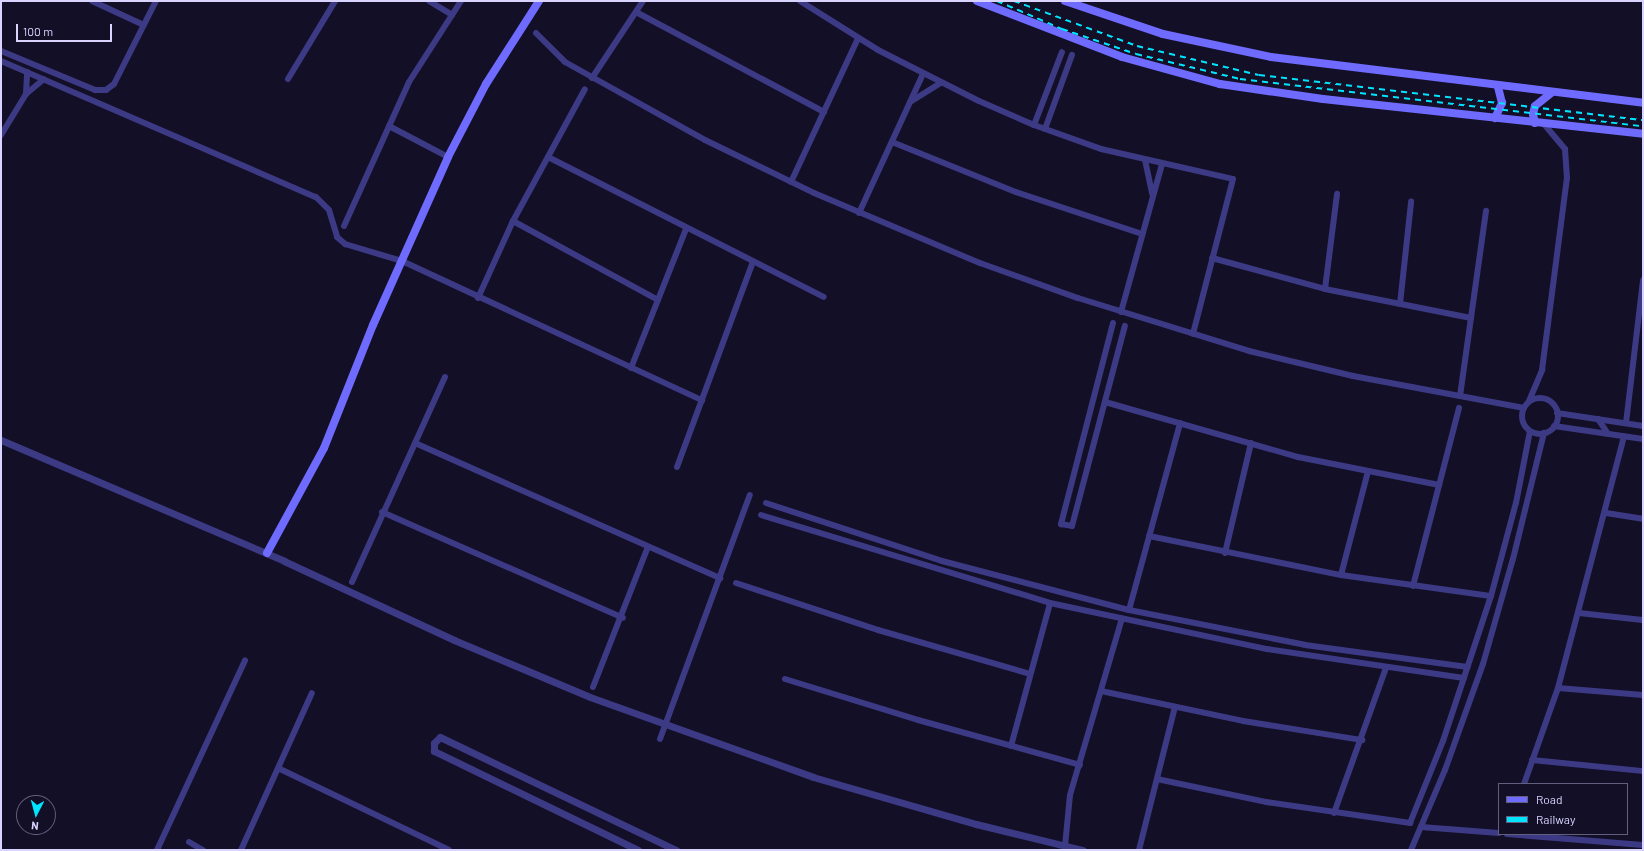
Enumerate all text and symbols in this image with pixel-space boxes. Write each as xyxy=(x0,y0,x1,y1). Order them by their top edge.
scale bar xyxy=(18,16,114,42)
text: 100 m xyxy=(23,24,53,38)
legend xyxy=(1498,783,1628,835)
text: Road xyxy=(1536,792,1563,806)
north arrow xyxy=(16,795,56,835)
text: Railway xyxy=(1536,812,1575,826)
text: N xyxy=(30,820,39,833)

